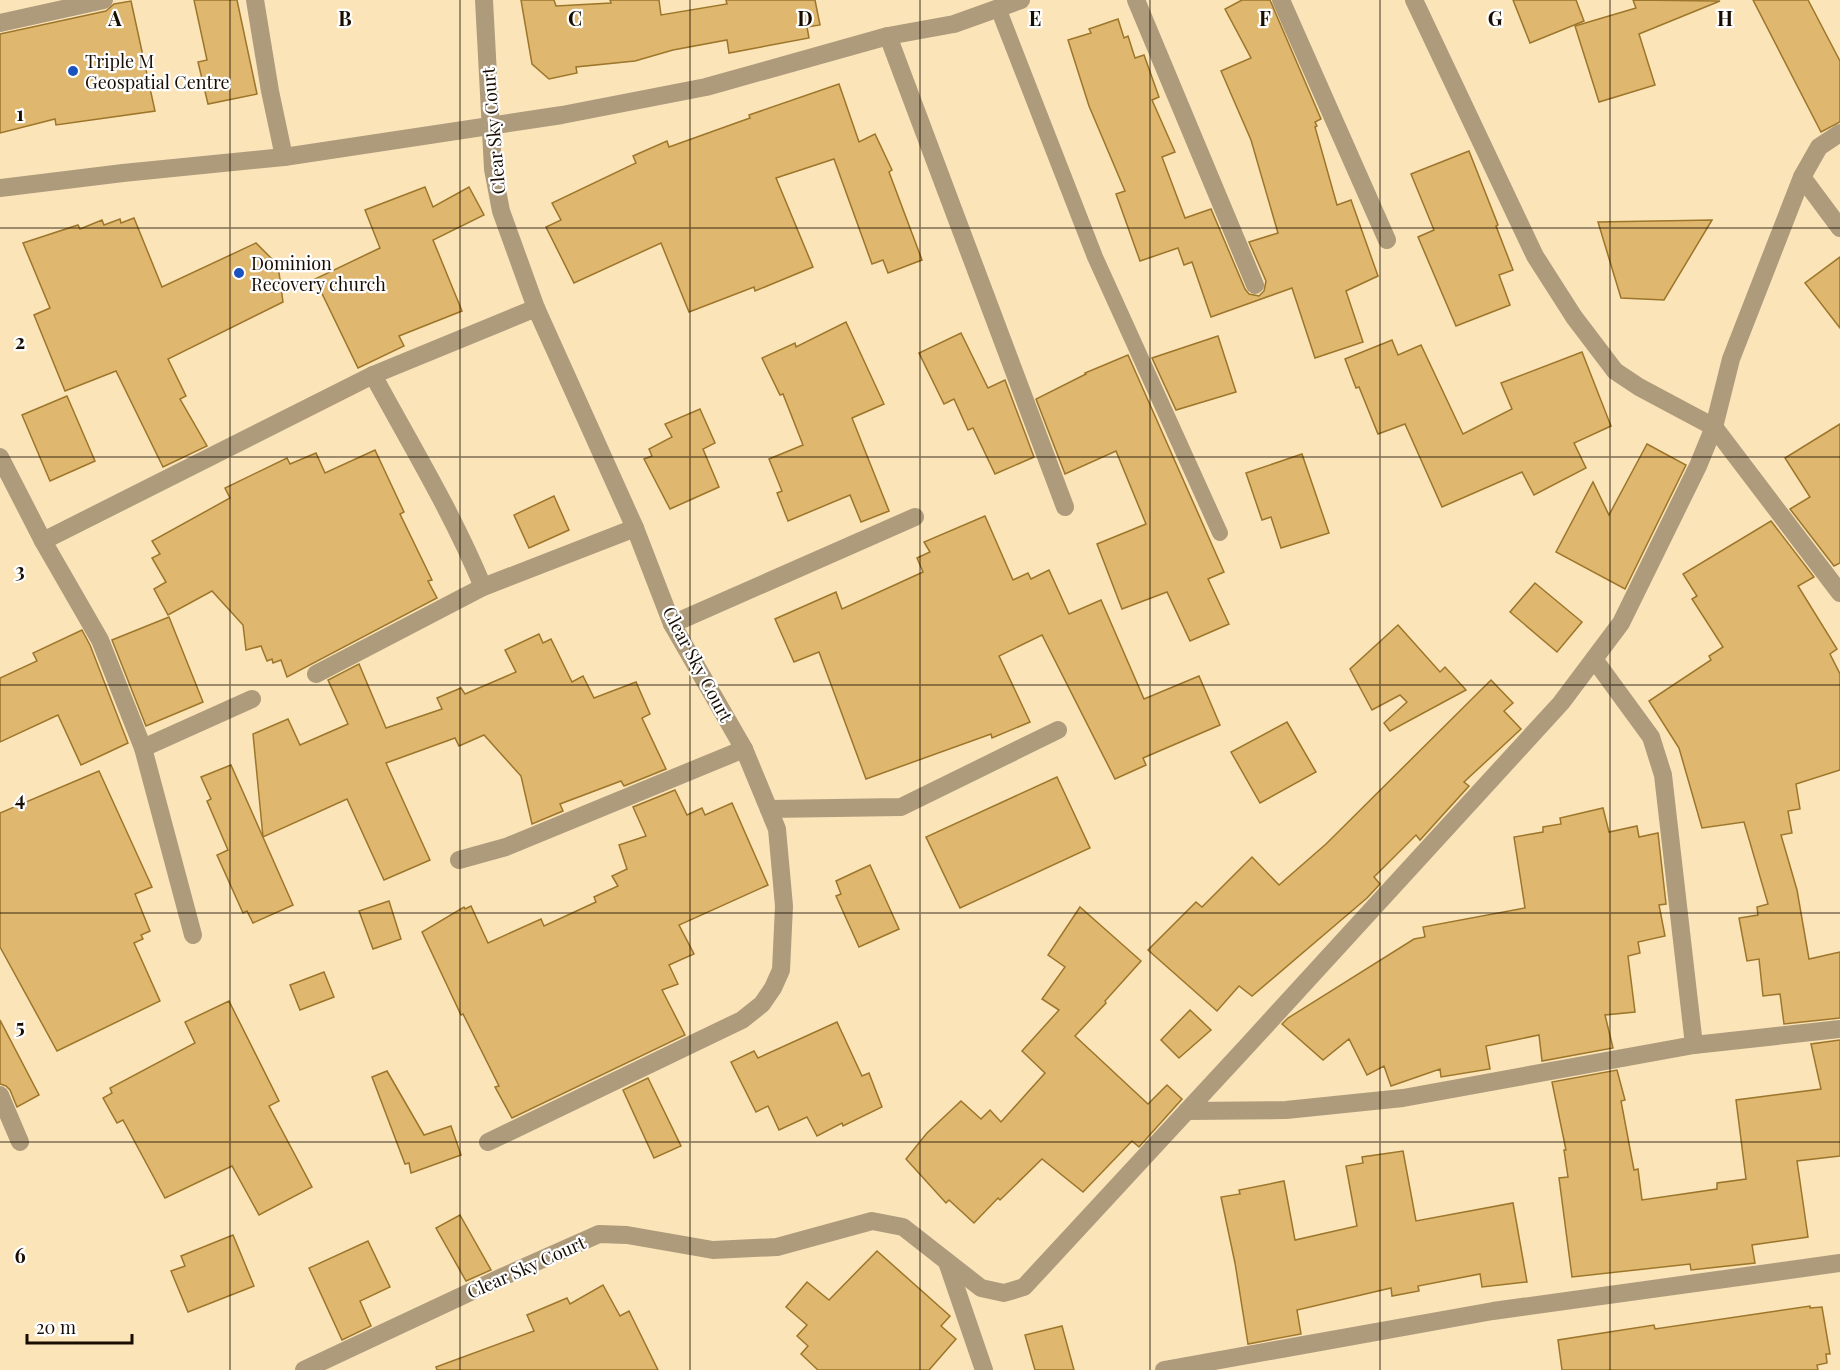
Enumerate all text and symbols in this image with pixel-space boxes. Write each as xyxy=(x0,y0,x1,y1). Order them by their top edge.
text: A xyxy=(107,4,122,31)
text: B xyxy=(338,4,352,31)
text: C xyxy=(568,4,582,31)
text: D xyxy=(797,4,813,31)
text: E xyxy=(1029,4,1041,31)
text: F xyxy=(1259,4,1271,31)
text: G xyxy=(1488,4,1503,31)
text: H xyxy=(1717,4,1733,31)
place label: Triple M Geospatial Centre xyxy=(85,49,230,94)
marker: Triple M Geospatial Centre xyxy=(66,64,80,78)
street label: Clear Sky Court xyxy=(475,66,511,195)
text: 1 xyxy=(16,99,24,126)
place label: Dominion Recovery church xyxy=(251,251,386,296)
marker: Dominion Recovery church xyxy=(232,266,246,280)
text: 2 xyxy=(15,327,25,354)
text: 3 xyxy=(15,556,25,583)
street label: Clear Sky Court xyxy=(658,602,739,726)
text: 4 xyxy=(15,784,25,811)
text: 5 xyxy=(15,1012,25,1039)
street label: Clear Sky Court xyxy=(463,1230,590,1304)
text: 6 xyxy=(14,1241,26,1268)
scale bar xyxy=(27,1307,132,1345)
text: 20 m xyxy=(36,1315,76,1339)

